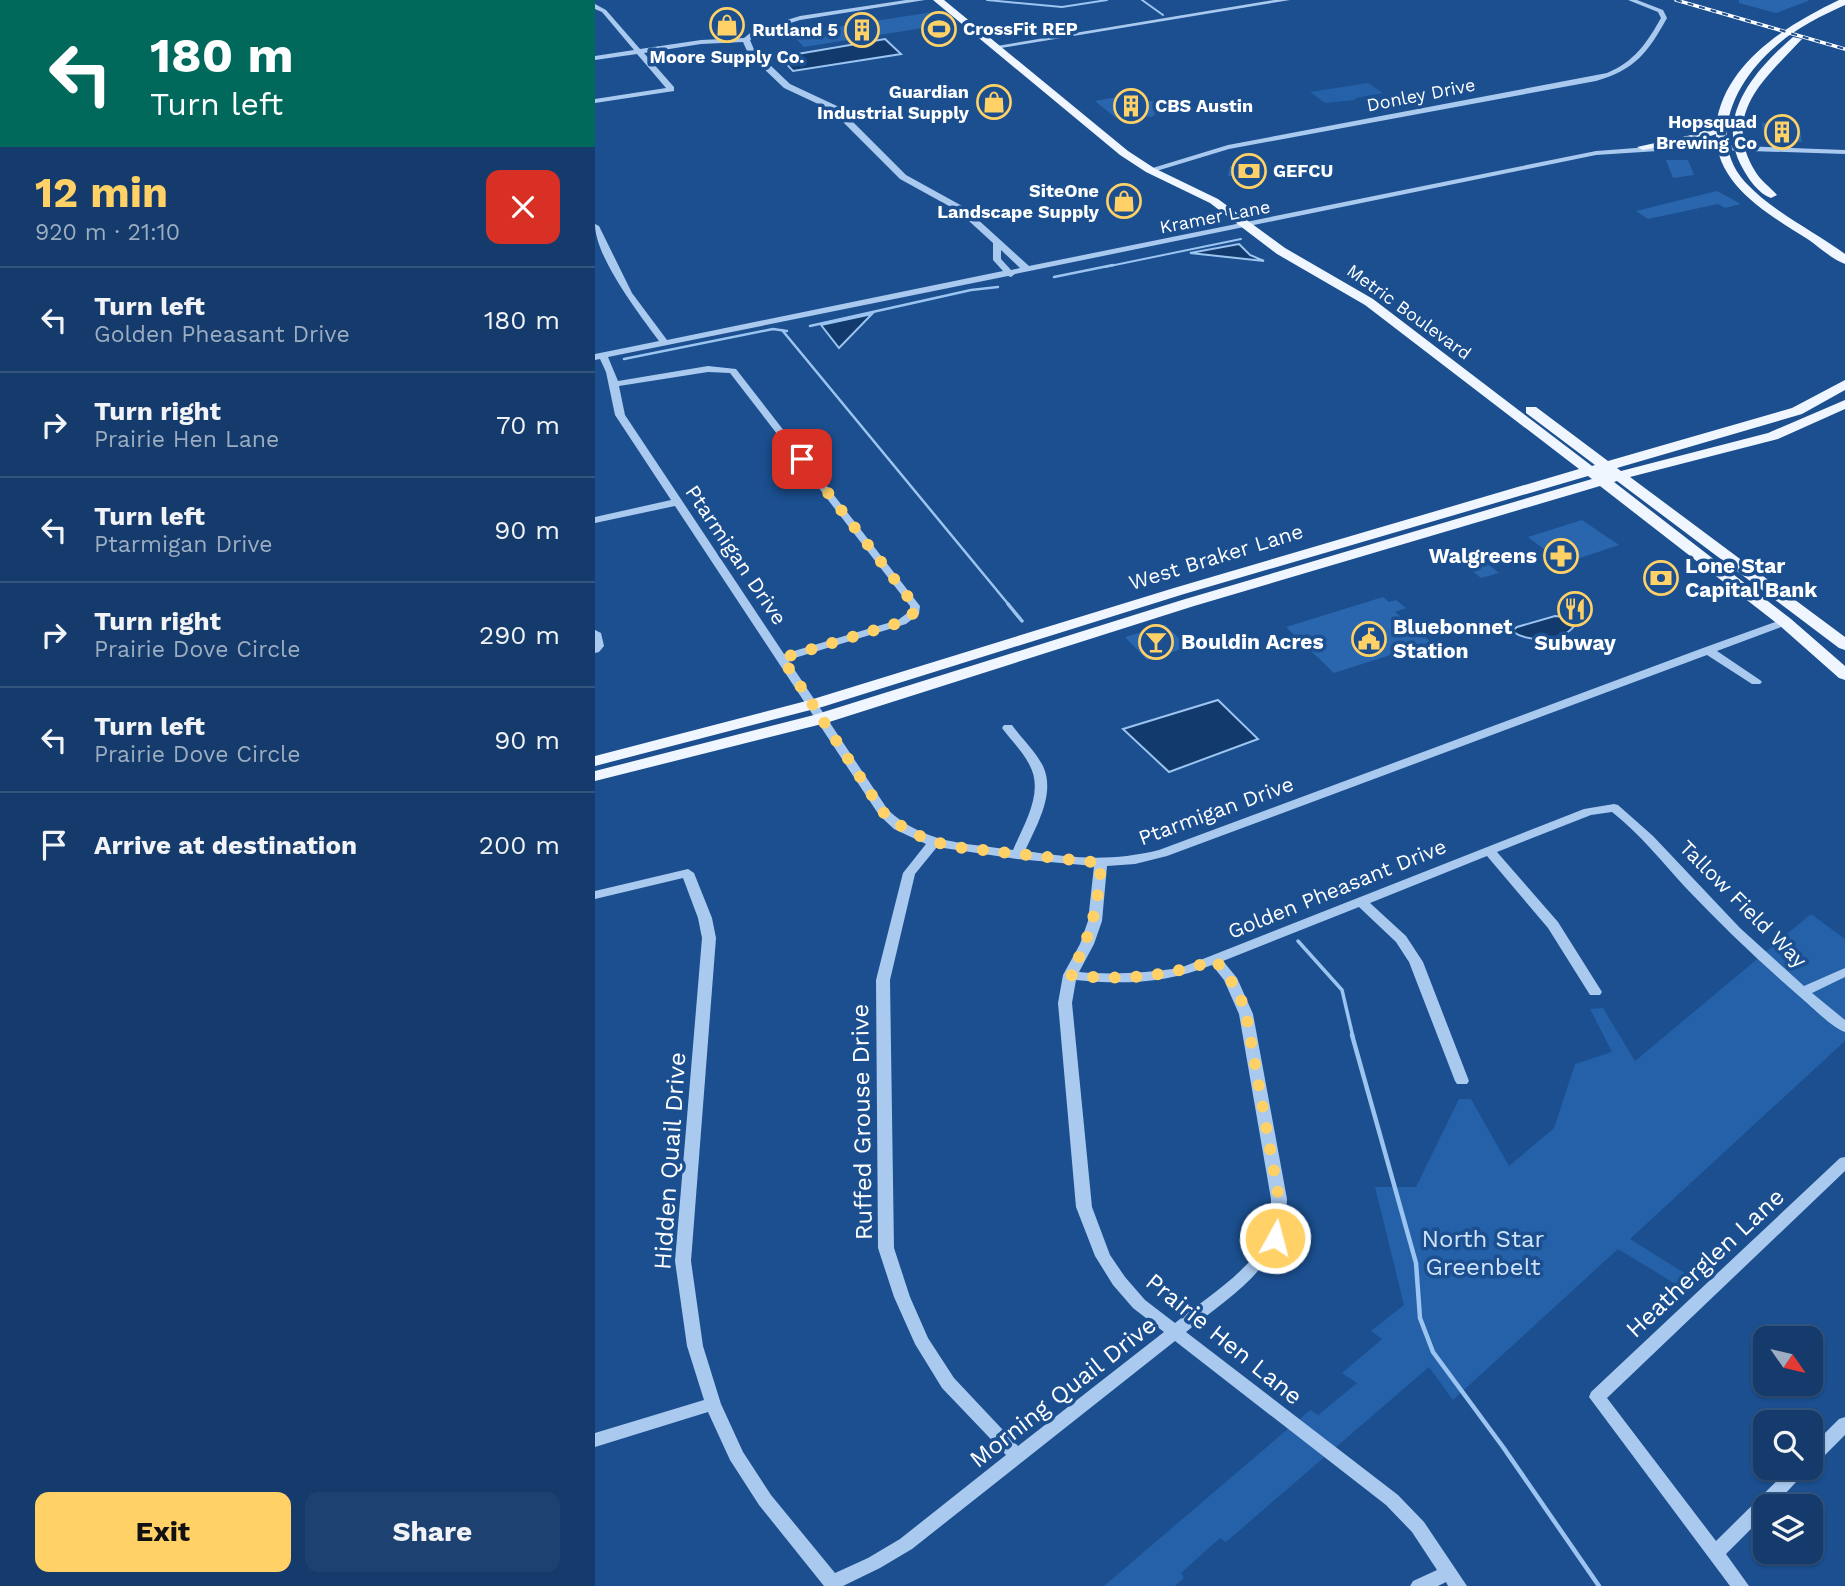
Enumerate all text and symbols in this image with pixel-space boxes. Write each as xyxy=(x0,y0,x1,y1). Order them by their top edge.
shop icon: Moore Supply Co. xyxy=(708,6,746,44)
sports icon: CrossFit REP xyxy=(920,10,958,48)
building icon: Rutland 5 xyxy=(843,11,881,49)
place label: CrossFit REP xyxy=(963,18,1078,39)
place label: Rutland 5 xyxy=(752,19,838,40)
text: 180 m xyxy=(150,26,294,84)
icon: left xyxy=(35,28,126,119)
place label: Moore Supply Co. xyxy=(650,46,804,67)
street label: Donley Drive xyxy=(1365,74,1477,115)
place label: Guardian Industrial Supply xyxy=(817,81,970,123)
shop icon: Guardian Industrial Supply xyxy=(975,83,1013,121)
text: Turn left xyxy=(150,85,283,123)
building icon: CBS Austin xyxy=(1112,87,1150,125)
place label: CBS Austin xyxy=(1155,95,1253,116)
place label: Hopsquad Brewing Co xyxy=(1656,111,1757,153)
building icon: Hopsquad Brewing Co xyxy=(1763,113,1801,151)
bank icon: GEFCU xyxy=(1230,152,1268,190)
place label: GEFCU xyxy=(1273,160,1333,181)
text: 12 min xyxy=(35,168,168,217)
button: close xyxy=(486,170,560,244)
place label: SiteOne Landscape Supply xyxy=(937,180,1100,222)
shop icon: SiteOne Landscape Supply xyxy=(1105,182,1143,220)
street label: Kramer Lane xyxy=(1158,195,1272,238)
text: 920 m · 21:10 xyxy=(35,219,180,246)
street label: Metric Boulevard xyxy=(1343,260,1475,364)
text: Turn left xyxy=(94,291,205,321)
icon: left xyxy=(35,301,73,339)
text: 180 m xyxy=(484,305,560,335)
text: Golden Pheasant Drive xyxy=(94,321,350,348)
text: Turn right xyxy=(94,396,221,426)
icon: right xyxy=(35,406,73,444)
text: 70 m xyxy=(496,410,560,440)
text: Prairie Hen Lane xyxy=(94,426,279,453)
pin xyxy=(772,429,832,489)
icon: arrive xyxy=(783,440,821,478)
street label: Ptarmigan Drive xyxy=(680,480,792,629)
text: Turn left xyxy=(94,501,205,531)
icon: left xyxy=(35,511,73,549)
text: 90 m xyxy=(494,515,560,545)
street label: West Braker Lane xyxy=(1126,518,1306,595)
text: Ptarmigan Drive xyxy=(94,531,273,558)
pharmacy icon: Walgreens xyxy=(1542,537,1580,575)
place label: Walgreens xyxy=(1429,543,1537,568)
place label: Lone Star Capital Bank xyxy=(1685,553,1818,602)
bank icon: Lone Star Capital Bank xyxy=(1642,559,1680,597)
restaurant icon: Subway xyxy=(1556,590,1594,628)
text: Turn right xyxy=(94,606,221,636)
place label: Bluebonnet Station xyxy=(1393,614,1512,663)
icon: right xyxy=(35,616,73,654)
text: 290 m xyxy=(479,620,560,650)
public building icon: Bluebonnet Station xyxy=(1350,620,1388,658)
bar icon: Bouldin Acres xyxy=(1137,623,1175,661)
place label: Bouldin Acres xyxy=(1181,629,1324,654)
place label: Subway xyxy=(1534,630,1616,655)
text: Prairie Dove Circle xyxy=(94,636,300,663)
text: Turn left xyxy=(94,711,205,741)
icon: left xyxy=(35,721,73,759)
text: 90 m xyxy=(494,725,560,755)
text: Prairie Dove Circle xyxy=(94,741,300,768)
street label: Ptarmigan Drive xyxy=(1135,771,1297,850)
icon: arrive xyxy=(35,826,73,864)
text: Arrive at destination xyxy=(94,830,357,860)
text: 200 m xyxy=(479,830,560,860)
street label: Golden Pheasant Drive xyxy=(1224,833,1450,944)
street label: Tallow Field Way xyxy=(1674,835,1812,973)
street label: Ruffed Grouse Drive xyxy=(846,1004,878,1240)
street label: Hidden Quail Drive xyxy=(648,1051,692,1271)
street label: Heatherglen Lane xyxy=(1620,1183,1790,1343)
position arrow xyxy=(1238,1201,1312,1275)
park label: North Star Greenbelt xyxy=(1422,1225,1545,1281)
street label: Prairie Hen Lane xyxy=(1140,1267,1308,1411)
street label: Morning Quail Drive xyxy=(964,1311,1162,1473)
north arrow xyxy=(1753,1326,1823,1396)
map controls xyxy=(1753,1326,1823,1564)
button: search xyxy=(1753,1410,1823,1480)
button: Exit xyxy=(35,1492,291,1572)
button: Share xyxy=(305,1492,560,1572)
button: layers xyxy=(1753,1494,1823,1564)

